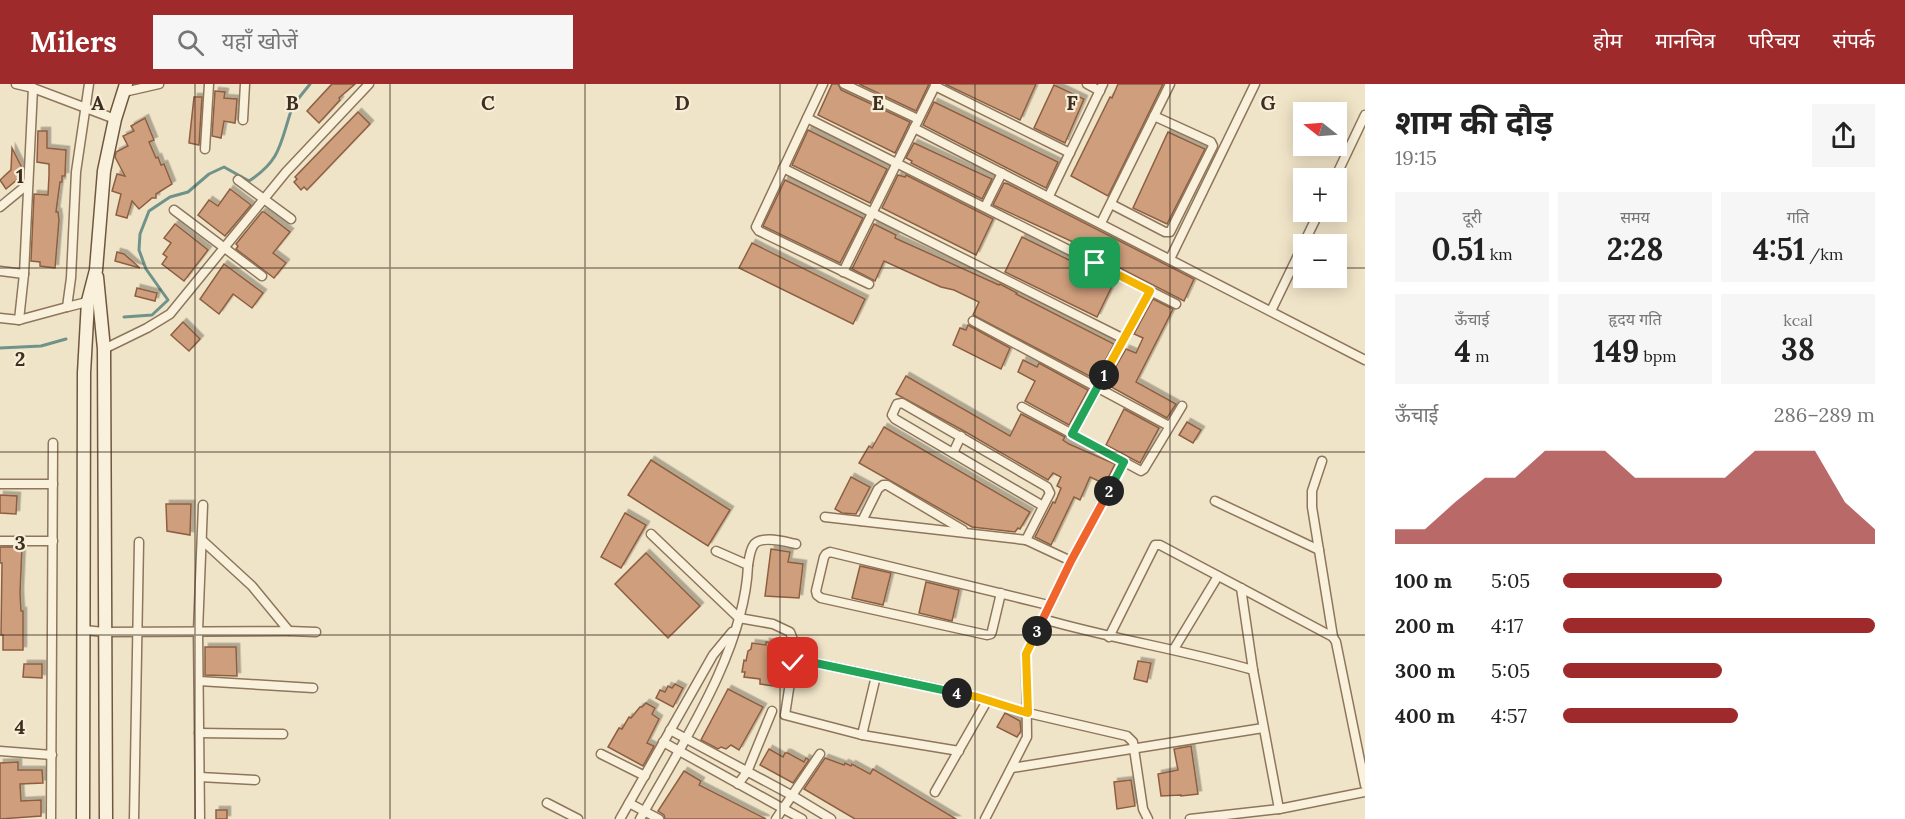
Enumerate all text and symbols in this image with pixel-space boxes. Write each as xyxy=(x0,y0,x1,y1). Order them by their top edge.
search box xyxy=(153,15,573,69)
text: Milers xyxy=(30,24,117,60)
icon: search xyxy=(174,26,207,59)
text: यहाँ खोजें xyxy=(222,27,298,55)
text: होम xyxy=(1593,27,1622,54)
text: मानचित्र xyxy=(1655,27,1715,54)
text: परिचय xyxy=(1748,27,1800,54)
text: संपर्क xyxy=(1833,27,1875,54)
text: A xyxy=(91,90,105,115)
text: B xyxy=(285,90,299,115)
text: C xyxy=(481,90,495,115)
text: D xyxy=(674,90,690,115)
text: E xyxy=(872,90,884,115)
text: F xyxy=(1066,90,1078,115)
text: G xyxy=(1260,90,1276,115)
text: शाम की दौड़ xyxy=(1395,101,1553,143)
north arrow xyxy=(1293,102,1347,156)
map controls xyxy=(1293,102,1347,288)
button: share xyxy=(1812,104,1875,167)
text: 19:15 xyxy=(1395,145,1437,170)
text: 1 xyxy=(16,163,24,188)
button: + xyxy=(1293,168,1347,222)
text: दूरी xyxy=(1462,207,1482,227)
text: समय xyxy=(1620,207,1650,227)
text: गति xyxy=(1787,207,1809,227)
text: 0.51 xyxy=(1431,230,1485,268)
text: 2:28 xyxy=(1607,230,1663,268)
text: 4:51 xyxy=(1753,230,1805,268)
button: − xyxy=(1293,234,1347,288)
pin xyxy=(1069,237,1120,288)
text: km xyxy=(1485,244,1513,264)
text: /km xyxy=(1805,244,1843,264)
icon: arrive xyxy=(1078,246,1111,279)
text: ऊँचाई xyxy=(1455,309,1489,329)
text: हृदय गति xyxy=(1608,309,1662,329)
text: kcal xyxy=(1783,310,1813,330)
text: 38 xyxy=(1781,330,1815,368)
text: 4 xyxy=(1455,332,1471,370)
text: 149 xyxy=(1593,332,1639,370)
text: 2 xyxy=(15,346,25,371)
text: m xyxy=(1471,346,1489,366)
text: bpm xyxy=(1639,346,1677,366)
pin: 1 xyxy=(1089,360,1119,390)
text: 1 xyxy=(1101,365,1107,385)
text: ऊँचाई xyxy=(1395,402,1438,427)
text: 286–289 m xyxy=(1774,402,1875,427)
pin: 2 xyxy=(1094,476,1124,506)
text: 2 xyxy=(1105,481,1113,501)
text: 3 xyxy=(14,530,26,555)
text: 100 m xyxy=(1395,568,1452,593)
text: 5:05 xyxy=(1491,568,1530,593)
text: 200 m xyxy=(1395,613,1455,638)
text: 4:17 xyxy=(1491,613,1523,638)
pin: 3 xyxy=(1022,616,1052,646)
text: 3 xyxy=(1033,621,1041,641)
pin xyxy=(767,637,818,688)
icon: check xyxy=(776,646,809,679)
text: 300 m xyxy=(1395,658,1455,683)
text: 5:05 xyxy=(1491,658,1530,683)
pin: 4 xyxy=(942,678,972,708)
text: 4 xyxy=(953,683,961,703)
text: 400 m xyxy=(1395,703,1455,728)
text: 4:57 xyxy=(1491,703,1527,728)
text: 4 xyxy=(15,714,26,739)

